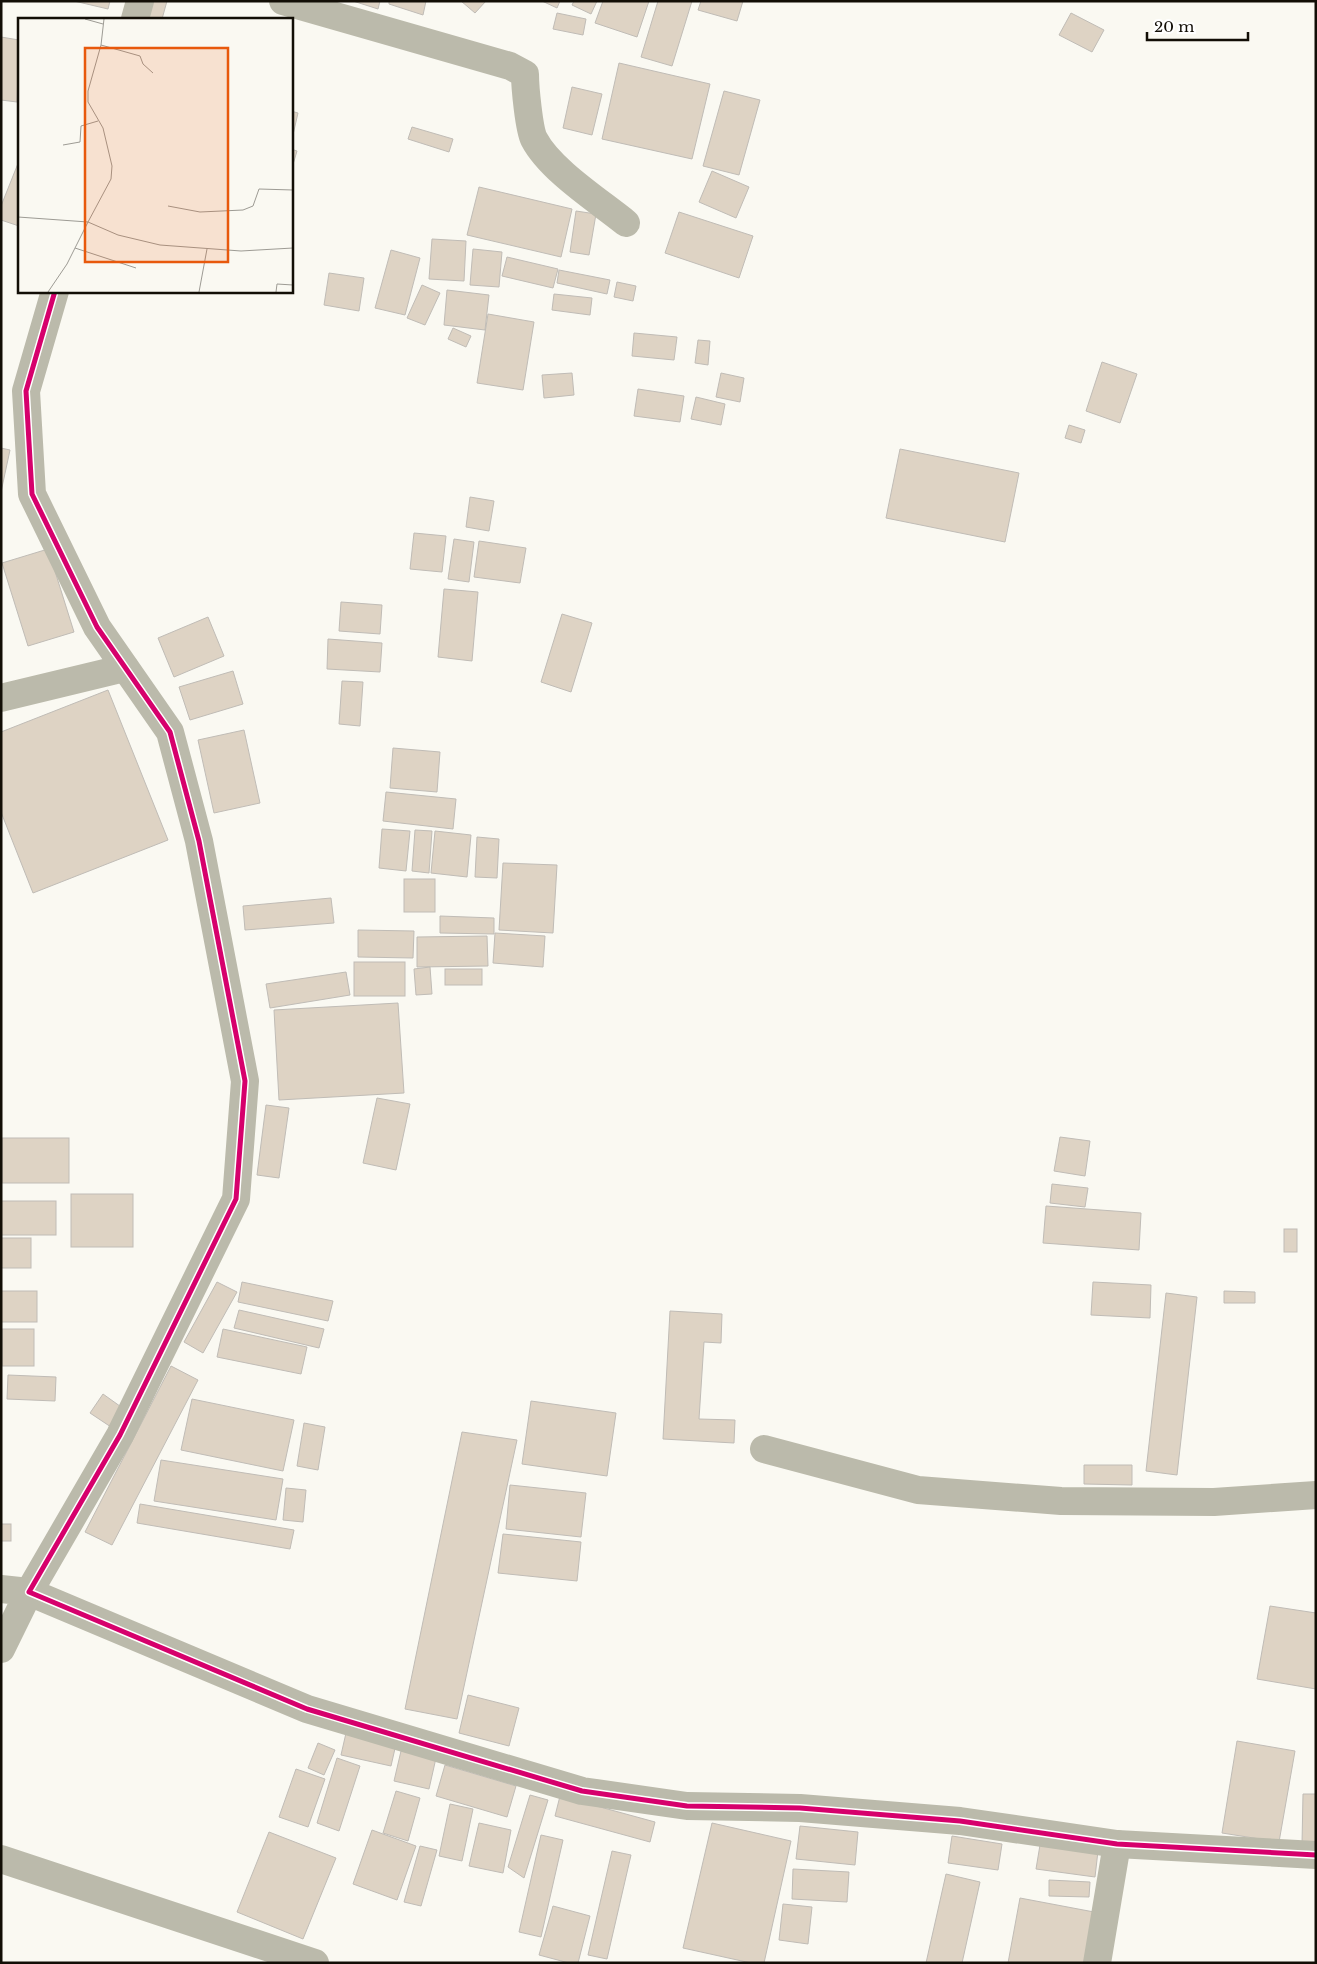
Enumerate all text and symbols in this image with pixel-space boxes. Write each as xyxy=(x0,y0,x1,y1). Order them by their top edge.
scale bar xyxy=(1147,10,1248,42)
text: 20 m xyxy=(1154,17,1194,36)
inset map xyxy=(18,18,292,292)

